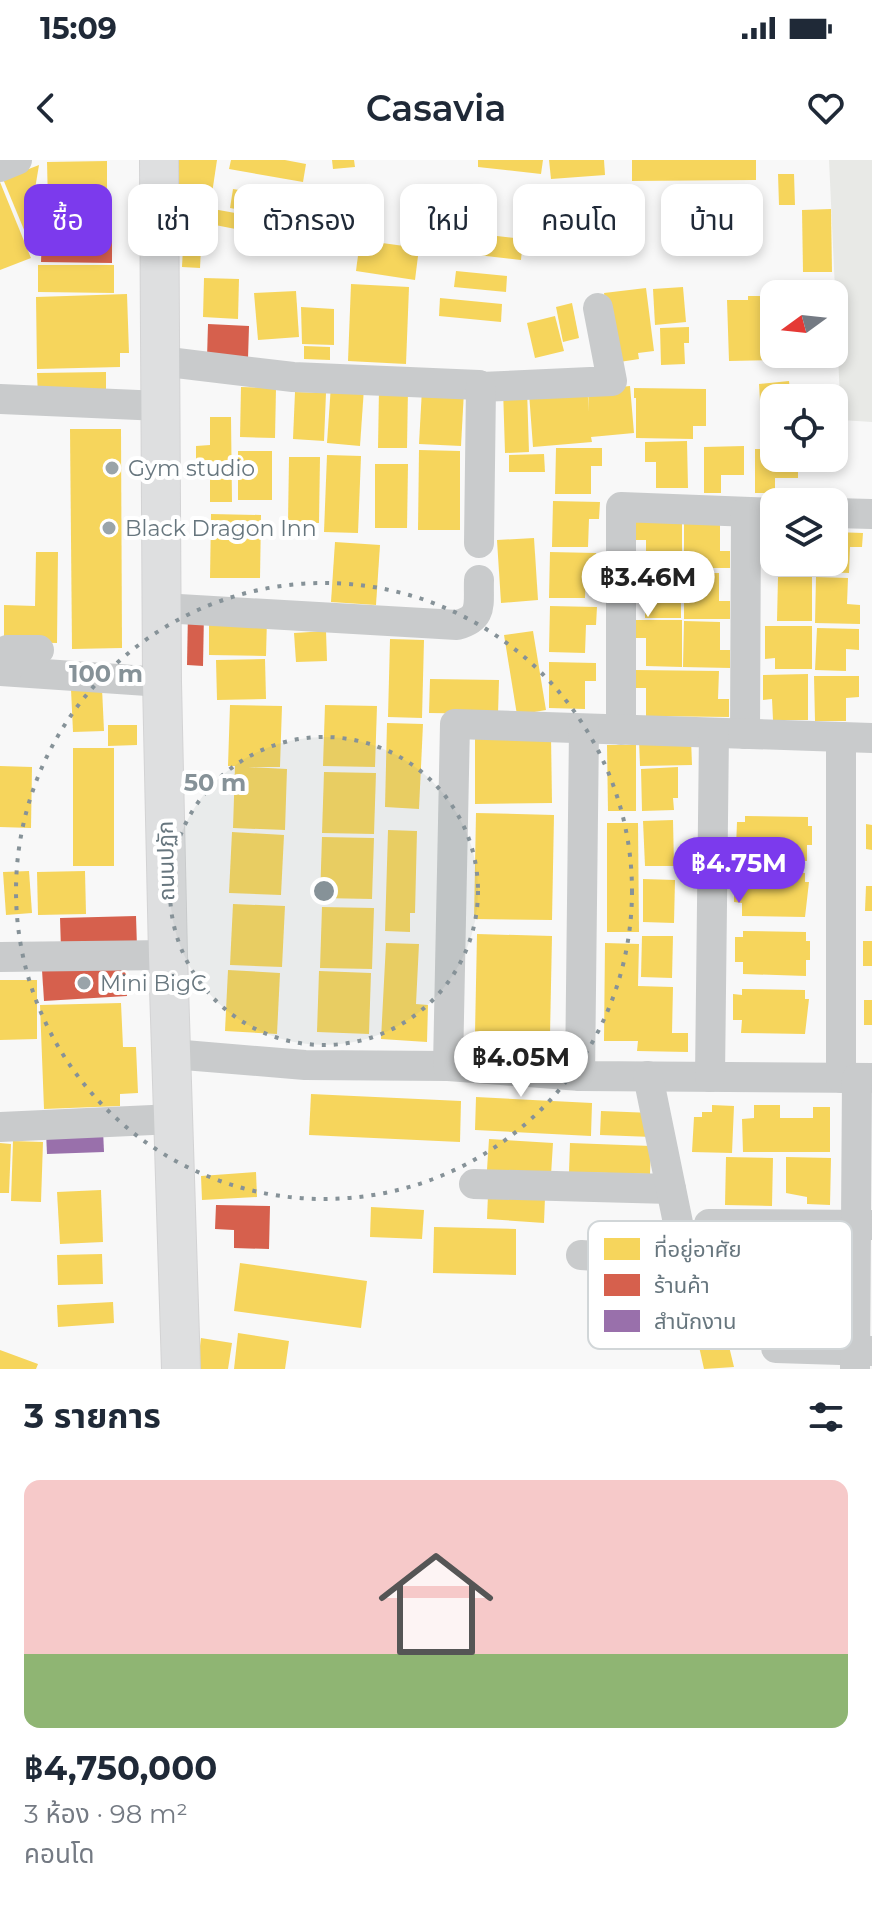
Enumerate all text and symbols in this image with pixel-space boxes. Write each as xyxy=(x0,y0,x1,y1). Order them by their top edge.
text: 15:09 xyxy=(40,10,117,47)
icon: back xyxy=(24,86,68,130)
text: Casavia xyxy=(366,86,506,130)
icon: heart xyxy=(804,86,848,130)
chip: ซื้อ xyxy=(24,184,112,256)
chip: เช่า xyxy=(128,184,218,256)
chip: ตัวกรอง xyxy=(234,184,384,256)
chip: ใหม่ xyxy=(400,184,497,256)
chip: คอนโด xyxy=(513,184,645,256)
chip: บ้าน xyxy=(661,184,763,256)
north arrow xyxy=(760,280,848,368)
map controls xyxy=(760,280,848,576)
button: locate xyxy=(760,384,848,472)
place label: Gym studio xyxy=(128,455,255,482)
marker: Gym studio xyxy=(103,459,121,477)
button: layers xyxy=(760,488,848,576)
place label: Black Dragon Inn xyxy=(125,515,317,542)
marker: Black Dragon Inn xyxy=(100,519,118,537)
pin: ฿3.46M xyxy=(583,551,713,619)
text: ฿3.46M xyxy=(600,561,696,593)
text: 100 m xyxy=(69,659,143,688)
text: 50 m xyxy=(184,768,246,797)
street label: ถนนปฏัก xyxy=(152,821,180,901)
pin: ฿4.75M xyxy=(674,837,804,905)
text: ฿4.75M xyxy=(691,847,787,879)
centre of rings xyxy=(310,877,338,905)
place label: Mini BigC xyxy=(100,970,207,997)
marker: Mini BigC xyxy=(75,974,93,992)
pin: ฿4.05M xyxy=(456,1031,586,1099)
text: ฿4.05M xyxy=(472,1041,570,1073)
legend xyxy=(588,1221,852,1349)
text: ที่อยู่อาศัย xyxy=(654,1234,742,1263)
text: ร้านค้า xyxy=(654,1272,710,1299)
text: สำนักงาน xyxy=(654,1308,736,1335)
text: 3 รายการ xyxy=(24,1395,161,1437)
icon: filters xyxy=(804,1395,848,1439)
icon: home xyxy=(364,1532,508,1676)
text: ฿4,750,000 xyxy=(24,1747,217,1789)
text: 3 ห้อง · 98 m² xyxy=(24,1798,188,1830)
text: คอนโด xyxy=(24,1838,95,1870)

